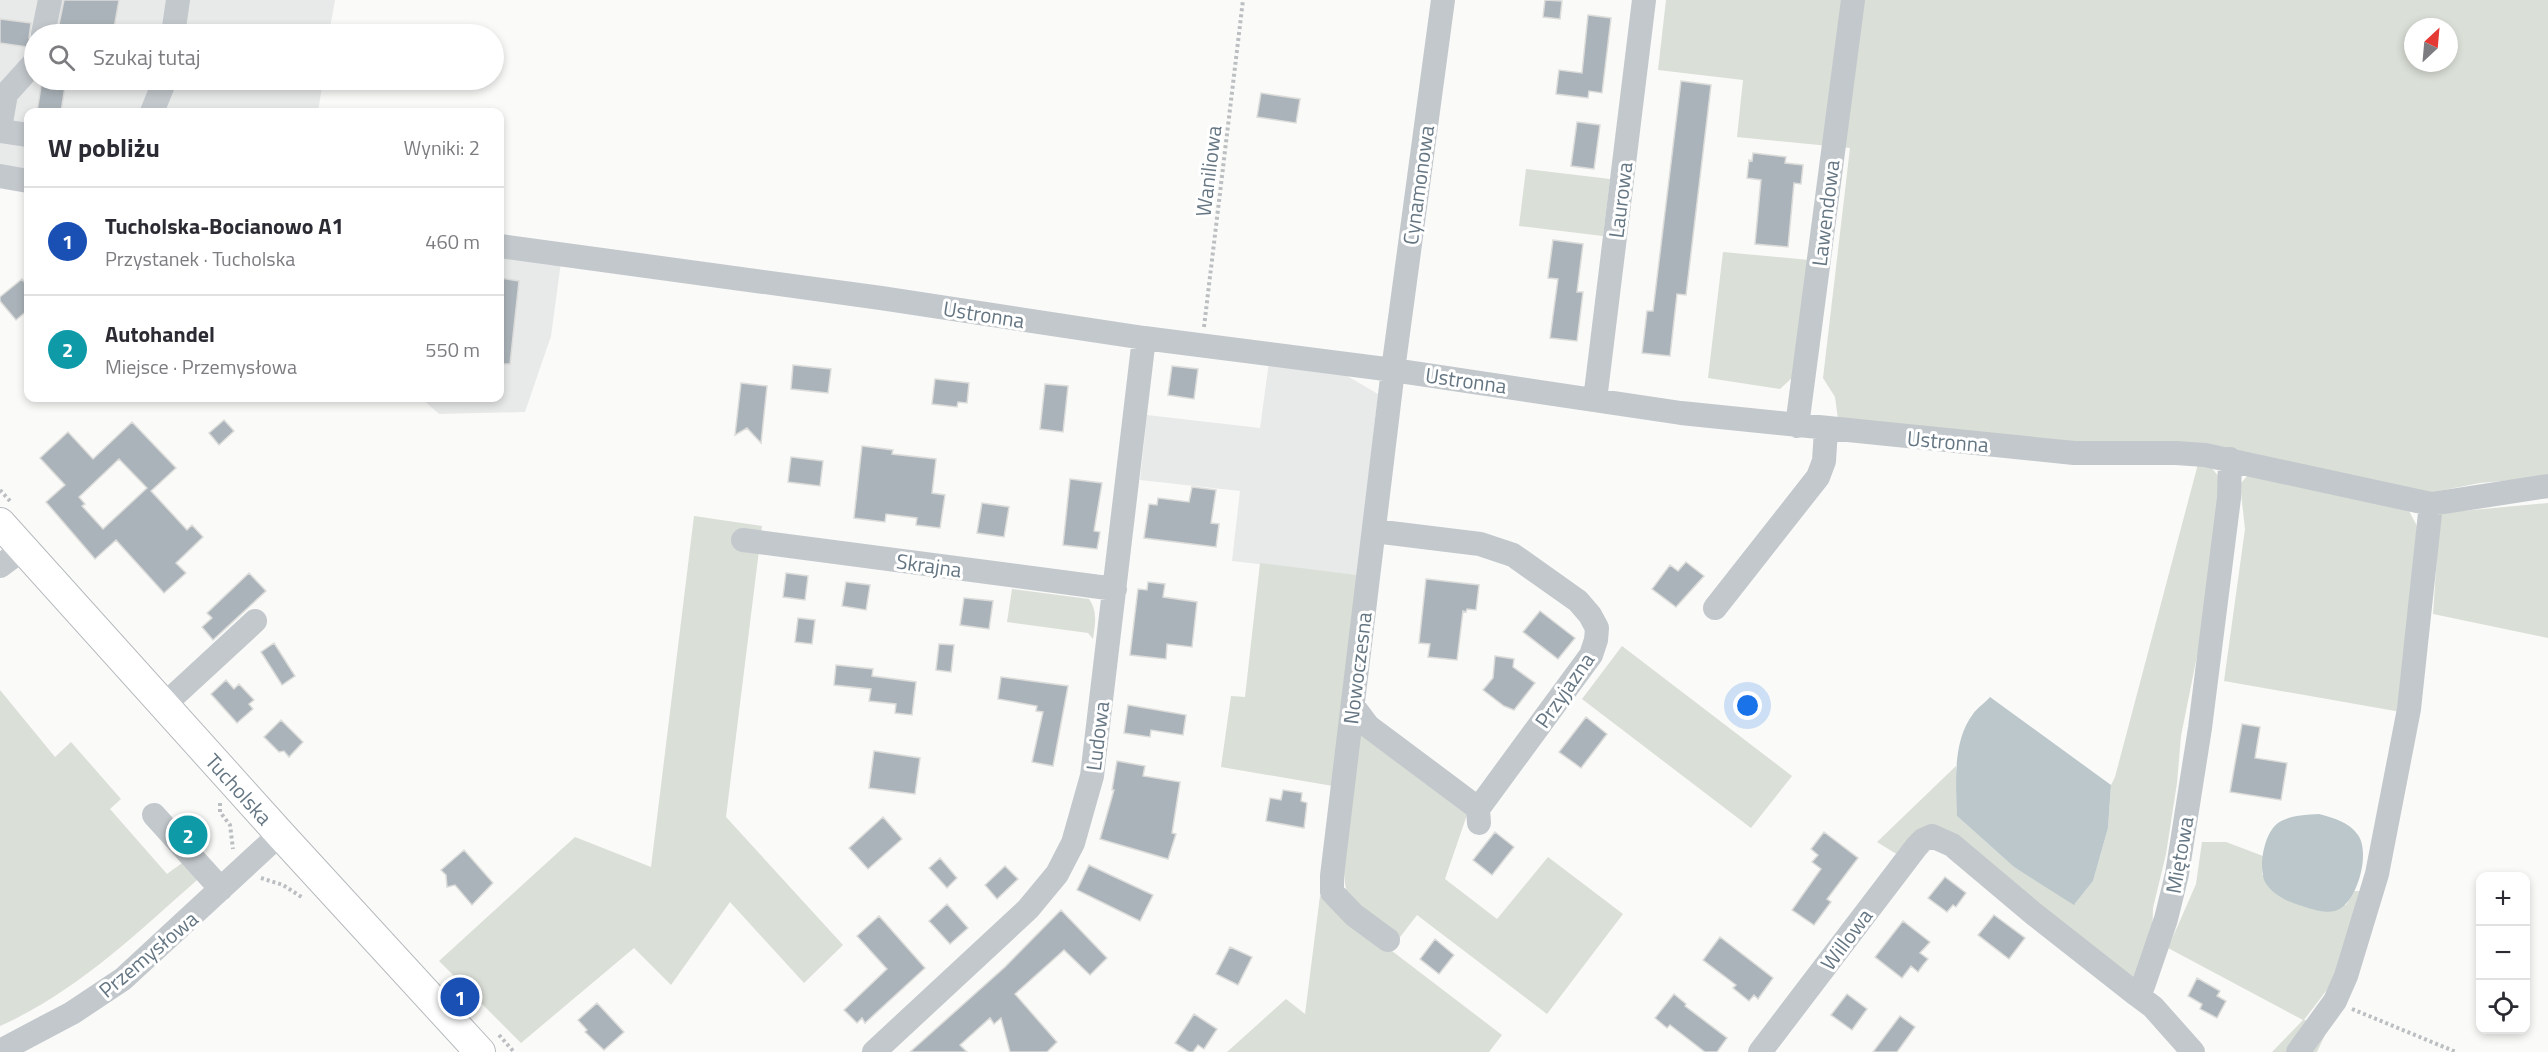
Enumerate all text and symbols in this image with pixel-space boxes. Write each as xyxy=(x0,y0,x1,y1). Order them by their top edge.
north arrow xyxy=(2404,18,2458,72)
search box xyxy=(24,24,504,90)
text: Szukaj tutaj xyxy=(93,40,201,74)
icon: search xyxy=(45,41,78,74)
street label: Waniliowa xyxy=(1187,123,1230,218)
street label: Cynamonowa xyxy=(1394,123,1442,247)
text: W pobliżu xyxy=(48,128,160,167)
text: Wyniki: 2 xyxy=(404,132,480,163)
street label: Lawendowa xyxy=(1803,158,1847,268)
street label: Laurowa xyxy=(1599,160,1641,240)
text: Tucholska-Bocianowo A1 xyxy=(105,209,344,243)
text: 1 xyxy=(62,226,73,257)
text: 460 m xyxy=(425,226,480,257)
text: Przystanek · Tucholska xyxy=(105,243,295,274)
street label: Ustronna xyxy=(941,292,1027,336)
text: Autohandel xyxy=(105,317,215,351)
text: 2 xyxy=(62,334,73,365)
text: 550 m xyxy=(425,334,480,365)
text: Miejsce · Przemysłowa xyxy=(105,351,297,382)
street label: Ustronna xyxy=(1423,358,1509,402)
street label: Ustronna xyxy=(1906,421,1991,461)
street label: Skrajna xyxy=(894,545,964,585)
street label: Nowoczesna xyxy=(1334,610,1380,726)
street label: Przyjazna xyxy=(1526,645,1602,734)
your location xyxy=(1733,691,1762,720)
street label: Ludowa xyxy=(1077,699,1117,773)
street label: Tucholska xyxy=(198,746,280,832)
pin: 2 xyxy=(168,812,207,858)
street label: Miętowa xyxy=(2157,814,2202,896)
map controls xyxy=(2476,872,2530,1034)
button: + xyxy=(2476,872,2530,926)
street label: Willowa xyxy=(1812,901,1880,977)
street label: Przemysłowa xyxy=(91,903,205,1005)
button: − xyxy=(2476,926,2530,980)
pin: 1 xyxy=(440,974,480,1020)
button: locate xyxy=(2476,980,2530,1034)

